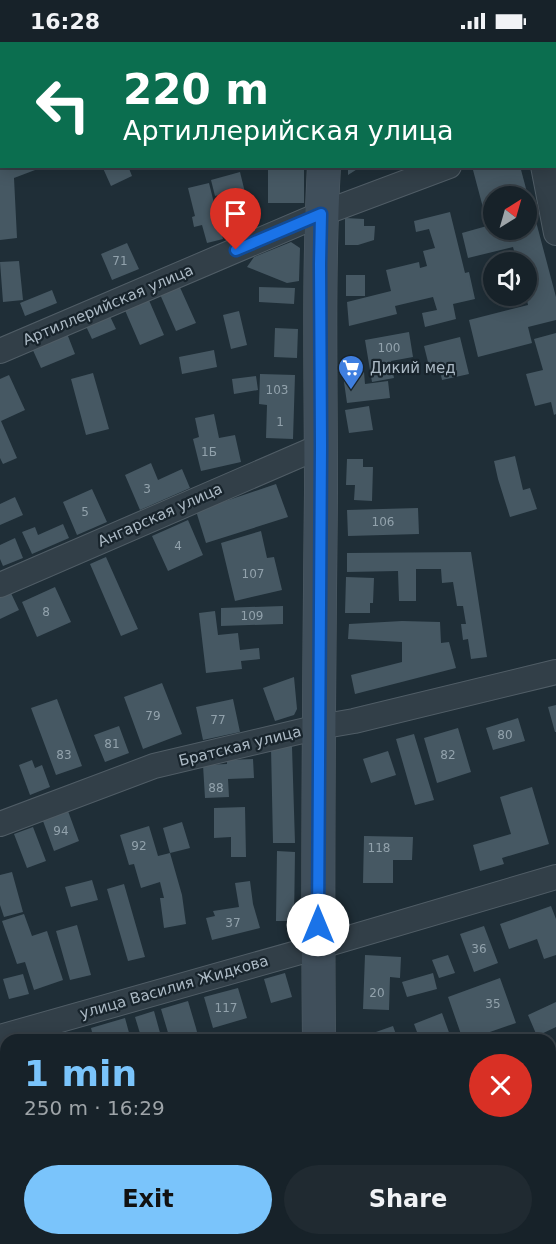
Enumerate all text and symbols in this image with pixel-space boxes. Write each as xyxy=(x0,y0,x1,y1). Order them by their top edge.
text: 16:28 xyxy=(30,9,100,34)
text: 220 m xyxy=(123,65,269,114)
icon: left xyxy=(24,66,102,144)
text: Артиллерийская улица xyxy=(123,115,453,146)
north arrow xyxy=(483,186,537,240)
map controls xyxy=(483,186,537,306)
pin xyxy=(210,188,261,250)
icon: arrive xyxy=(219,197,252,230)
button: sound xyxy=(483,252,537,306)
house number: 71 xyxy=(112,254,128,268)
street label: Артиллерийская улица xyxy=(20,261,196,349)
house number: 100 xyxy=(378,341,400,355)
supermarket icon: Дикий мед xyxy=(336,353,366,391)
place label: Дикий мед xyxy=(370,359,456,377)
house number: 103 xyxy=(266,383,288,397)
house number: 1 xyxy=(276,415,284,429)
house number: 1Б xyxy=(201,445,217,459)
street label: Ангарская улица xyxy=(95,479,225,551)
house number: 3 xyxy=(143,482,151,496)
house number: 5 xyxy=(81,505,89,519)
house number: 106 xyxy=(372,515,394,529)
house number: 4 xyxy=(174,539,182,553)
house number: 107 xyxy=(242,567,264,581)
house number: 8 xyxy=(42,605,50,619)
house number: 109 xyxy=(241,609,263,623)
house number: 79 xyxy=(145,709,161,723)
house number: 77 xyxy=(210,713,226,727)
street label: Братская улица xyxy=(177,722,303,770)
house number: 80 xyxy=(497,728,513,742)
house number: 81 xyxy=(104,737,120,751)
house number: 83 xyxy=(56,748,72,762)
house number: 82 xyxy=(440,748,456,762)
house number: 88 xyxy=(208,781,224,795)
house number: 94 xyxy=(53,824,69,838)
house number: 92 xyxy=(131,839,147,853)
house number: 118 xyxy=(368,841,390,855)
position arrow xyxy=(286,893,350,957)
house number: 37 xyxy=(225,916,241,930)
house number: 36 xyxy=(471,942,487,956)
street label: улица Василия Жидкова xyxy=(78,951,270,1023)
house number: 20 xyxy=(369,986,385,1000)
house number: 35 xyxy=(485,997,501,1011)
house number: 117 xyxy=(215,1001,237,1015)
text: 1 min xyxy=(24,1053,137,1094)
button: close xyxy=(469,1054,532,1117)
text: 250 m · 16:29 xyxy=(24,1096,165,1120)
button: Exit xyxy=(24,1165,272,1234)
button: Share xyxy=(284,1165,532,1234)

